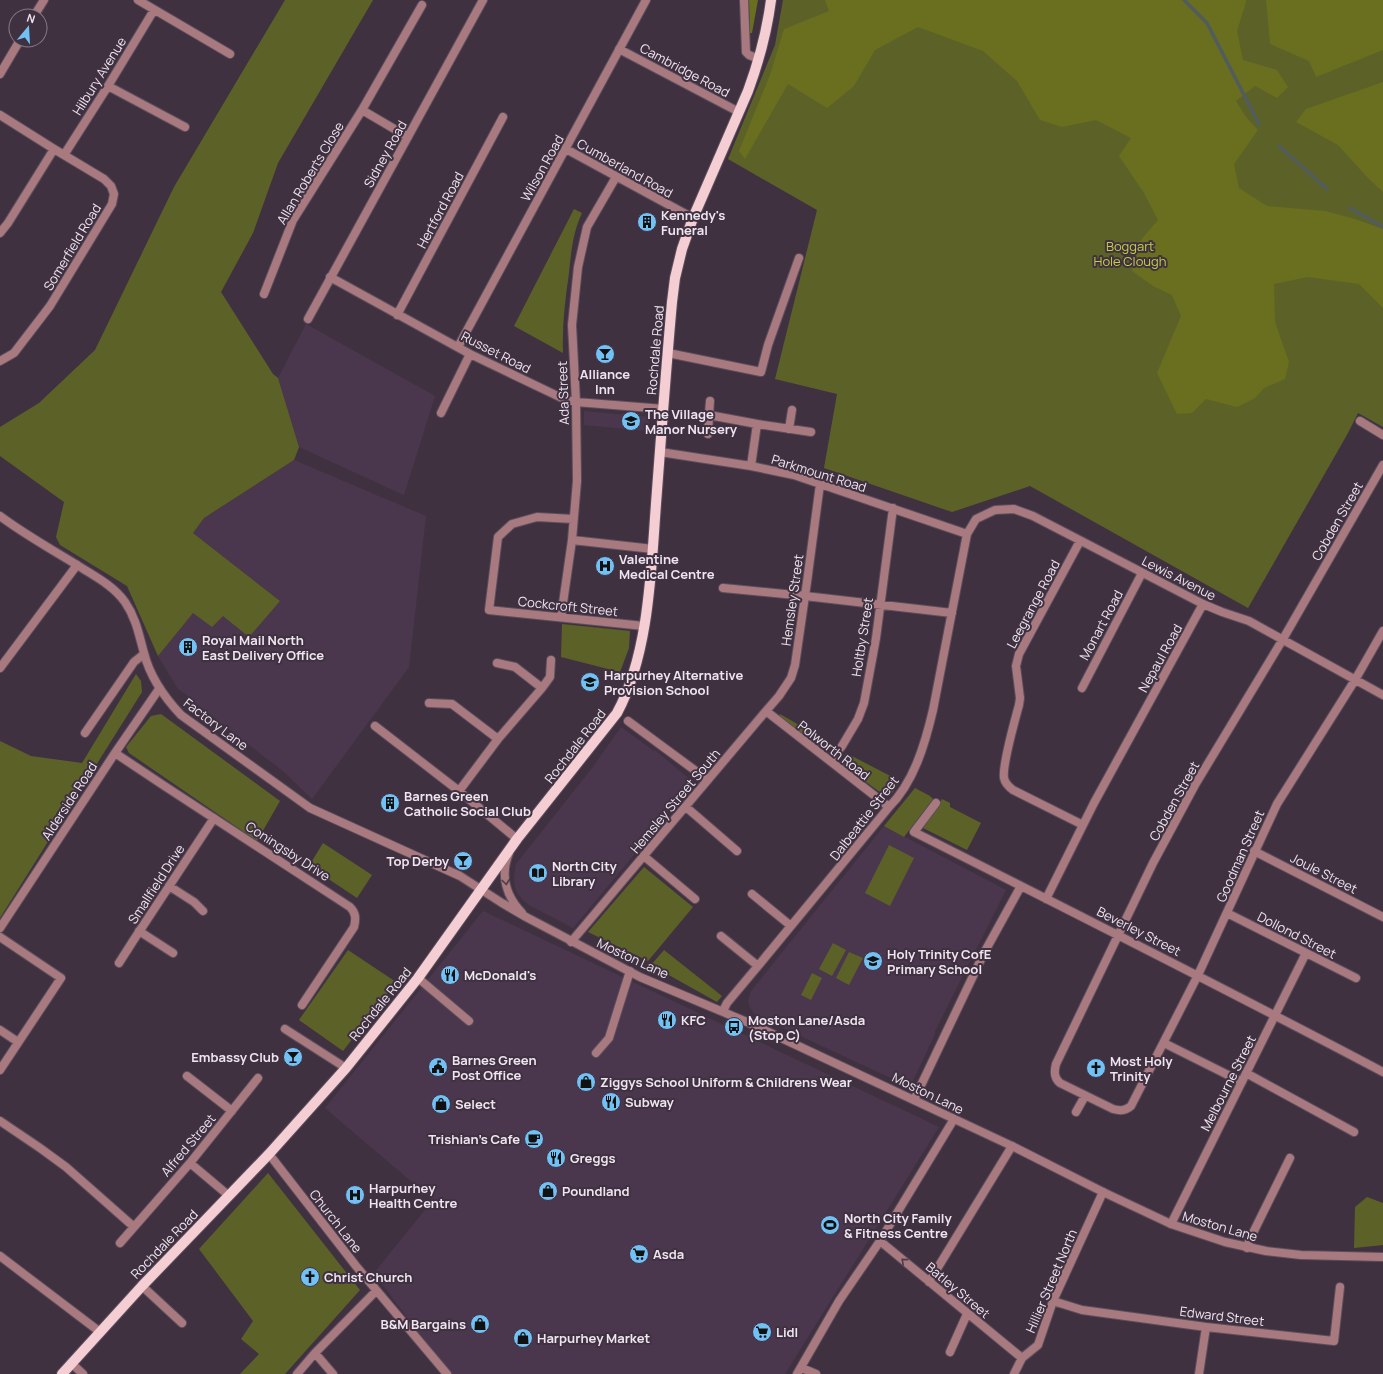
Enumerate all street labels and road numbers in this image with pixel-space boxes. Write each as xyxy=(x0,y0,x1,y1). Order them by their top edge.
street label: Hilbury Avenue xyxy=(68,33,130,118)
street label: Cambridge Road xyxy=(637,39,733,101)
street label: Sidney Road xyxy=(359,117,411,191)
street label: Allan Roberts Close xyxy=(272,118,348,228)
street label: Wilson Road xyxy=(516,131,568,205)
street label: Cumberland Road xyxy=(574,134,676,202)
street label: Hertford Road xyxy=(412,169,468,251)
street label: Somerfield Road xyxy=(39,200,105,294)
street label: Rochdale Road xyxy=(642,304,668,396)
street label: Russet Road xyxy=(458,327,534,377)
street label: Ada Street xyxy=(553,361,573,425)
street label: Parkmount Road xyxy=(769,450,869,496)
street label: Cobden Street xyxy=(1307,478,1367,564)
street label: Lewis Avenue xyxy=(1139,552,1219,605)
street label: Hemsley Street xyxy=(777,553,807,647)
street label: Leegrange Road xyxy=(1002,557,1064,651)
street label: Monart Road xyxy=(1075,587,1127,663)
street label: Cockcroft Street xyxy=(517,592,619,620)
street label: Holtby Street xyxy=(847,596,877,678)
street label: Nepaul Road xyxy=(1134,621,1186,695)
street label: Factory Lane xyxy=(180,694,252,754)
street label: Rochdale Road xyxy=(540,705,610,787)
street label: Polworth Road xyxy=(794,716,874,784)
street label: Hemsley Street South xyxy=(626,745,724,857)
street label: Cobden Street xyxy=(1145,758,1203,844)
street label: Alderside Road xyxy=(37,759,101,843)
street label: Dalbeattie Street xyxy=(825,772,903,864)
street label: Goodman Street xyxy=(1212,807,1268,905)
street label: Coningsby Drive xyxy=(242,817,334,885)
street label: Smallfield Drive xyxy=(124,840,189,927)
street label: Joule Street xyxy=(1287,848,1361,898)
street label: Beverley Street xyxy=(1094,902,1184,960)
street label: Dollond Street xyxy=(1254,907,1340,963)
street label: Moston Lane xyxy=(594,933,672,983)
street label: Rochdale Road xyxy=(345,963,415,1045)
street label: Melbourne Street xyxy=(1196,1032,1260,1134)
street label: Moston Lane xyxy=(889,1068,967,1118)
street label: Alfred Street xyxy=(157,1110,219,1180)
street label: Church Lane xyxy=(306,1186,367,1257)
street label: Rochdale Road xyxy=(126,1205,202,1283)
street label: Moston Lane xyxy=(1180,1207,1260,1245)
street label: Hillier Street North xyxy=(1021,1226,1081,1336)
street label: Batley Street xyxy=(922,1258,994,1322)
street label: Edward Street xyxy=(1179,1302,1265,1330)

